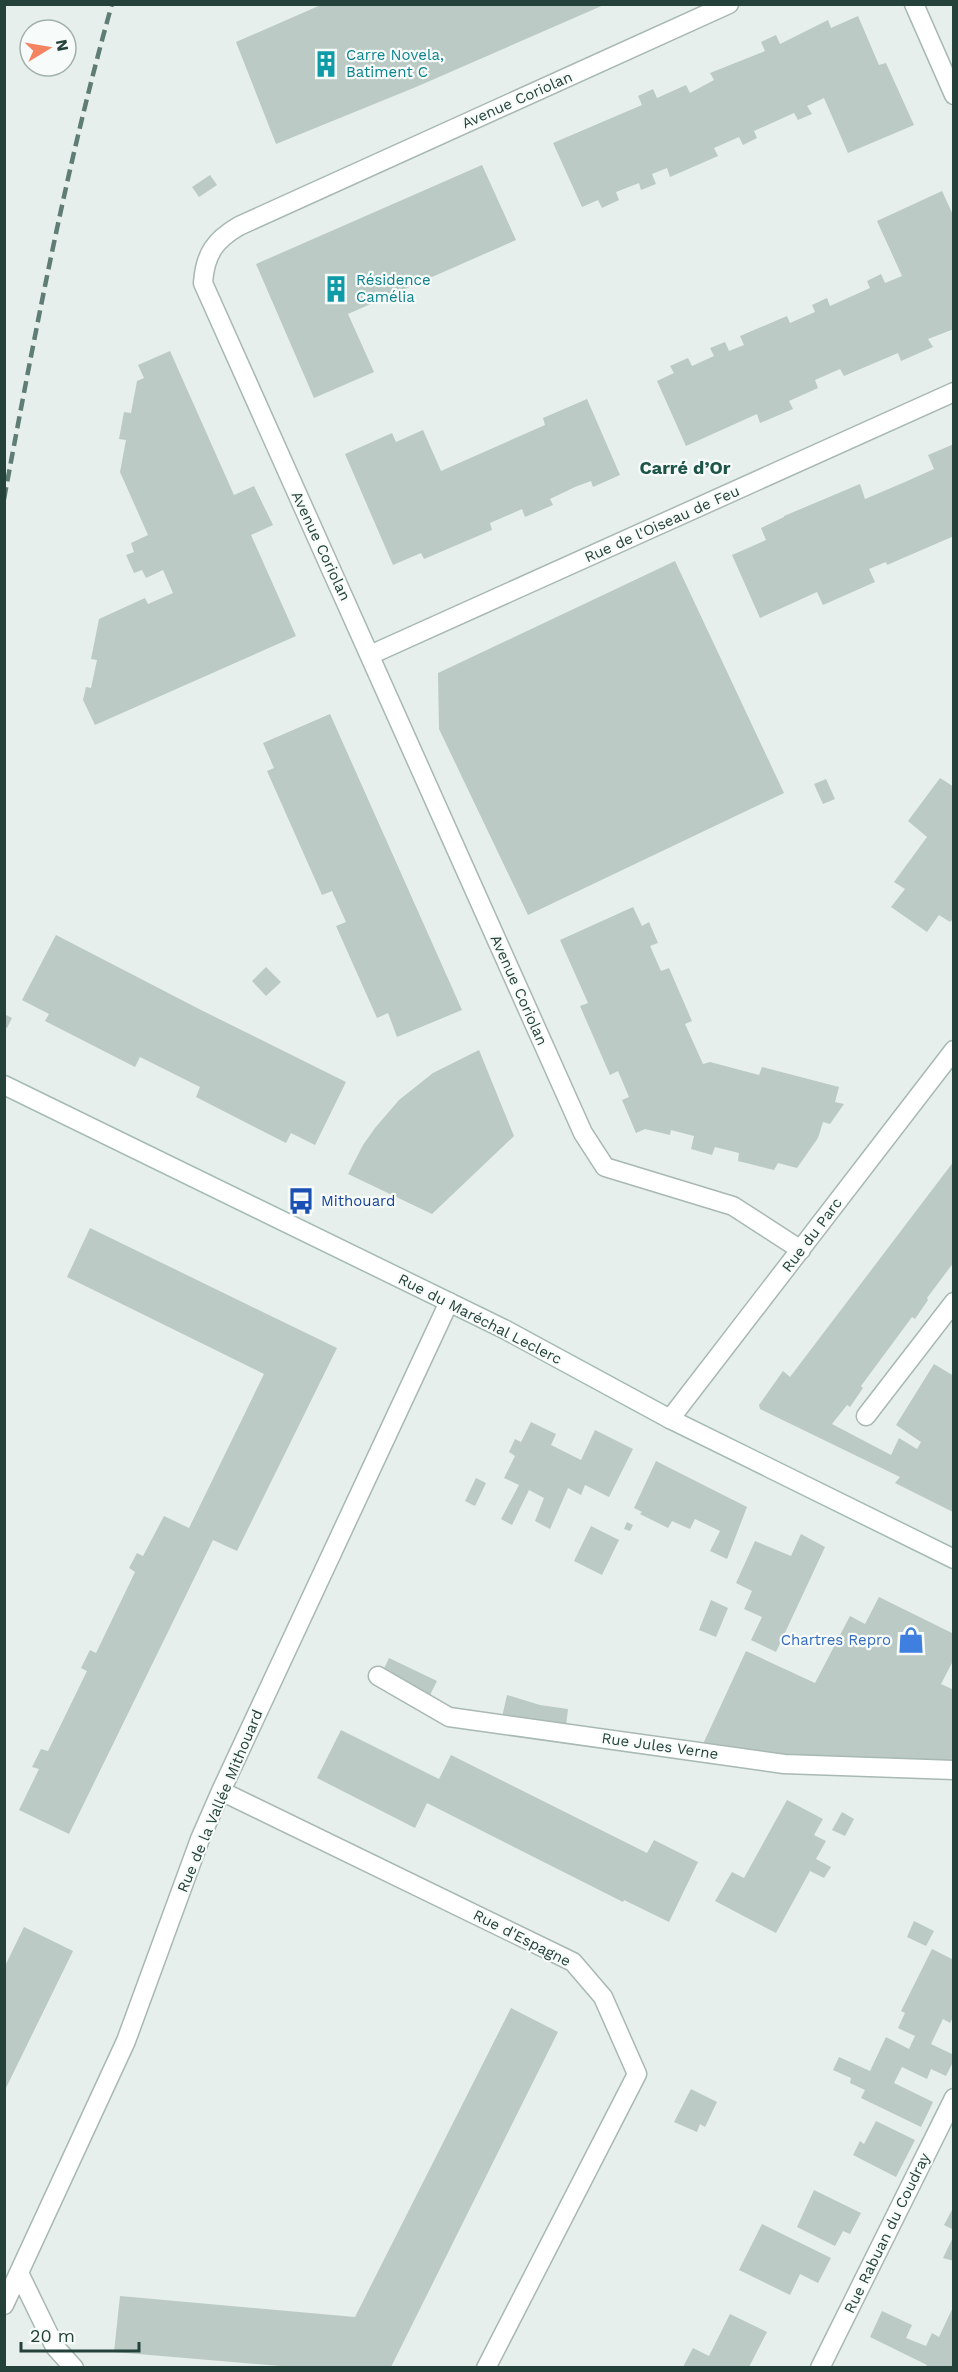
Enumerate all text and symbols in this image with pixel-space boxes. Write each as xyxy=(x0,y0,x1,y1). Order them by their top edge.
north arrow xyxy=(18,18,78,78)
text: N xyxy=(52,38,73,53)
place label: Carre Novela, Batiment C xyxy=(346,46,444,81)
building icon: Carre Novela, Batiment C xyxy=(311,49,341,79)
street label: Avenue Coriolan xyxy=(459,68,575,132)
place label: Résidence Camélia xyxy=(356,271,431,306)
building icon: Résidence Camélia xyxy=(321,274,351,304)
district label: Carré d’Or xyxy=(639,457,731,478)
street label: Rue de l'Oiseau de Feu xyxy=(582,482,742,566)
street label: Avenue Coriolan xyxy=(288,488,354,604)
street label: Avenue Coriolan xyxy=(487,932,551,1048)
bus stop icon: Mithouard xyxy=(286,1186,316,1216)
place label: Mithouard xyxy=(321,1192,395,1210)
street label: Rue du Parc xyxy=(778,1194,846,1276)
street label: Rue du Maréchal Leclerc xyxy=(395,1270,565,1368)
shop icon: Chartres Repro xyxy=(896,1625,926,1655)
place label: Chartres Repro xyxy=(781,1631,891,1649)
street label: Rue de la Vallée Mithouard xyxy=(173,1707,267,1895)
street label: Rue Jules Verne xyxy=(601,1729,719,1763)
street label: Rue d'Espagne xyxy=(470,1906,574,1970)
street label: Rue Rabuan du Coudray xyxy=(840,2150,934,2316)
scale bar xyxy=(21,2315,140,2353)
text: 20 m xyxy=(30,2325,75,2346)

